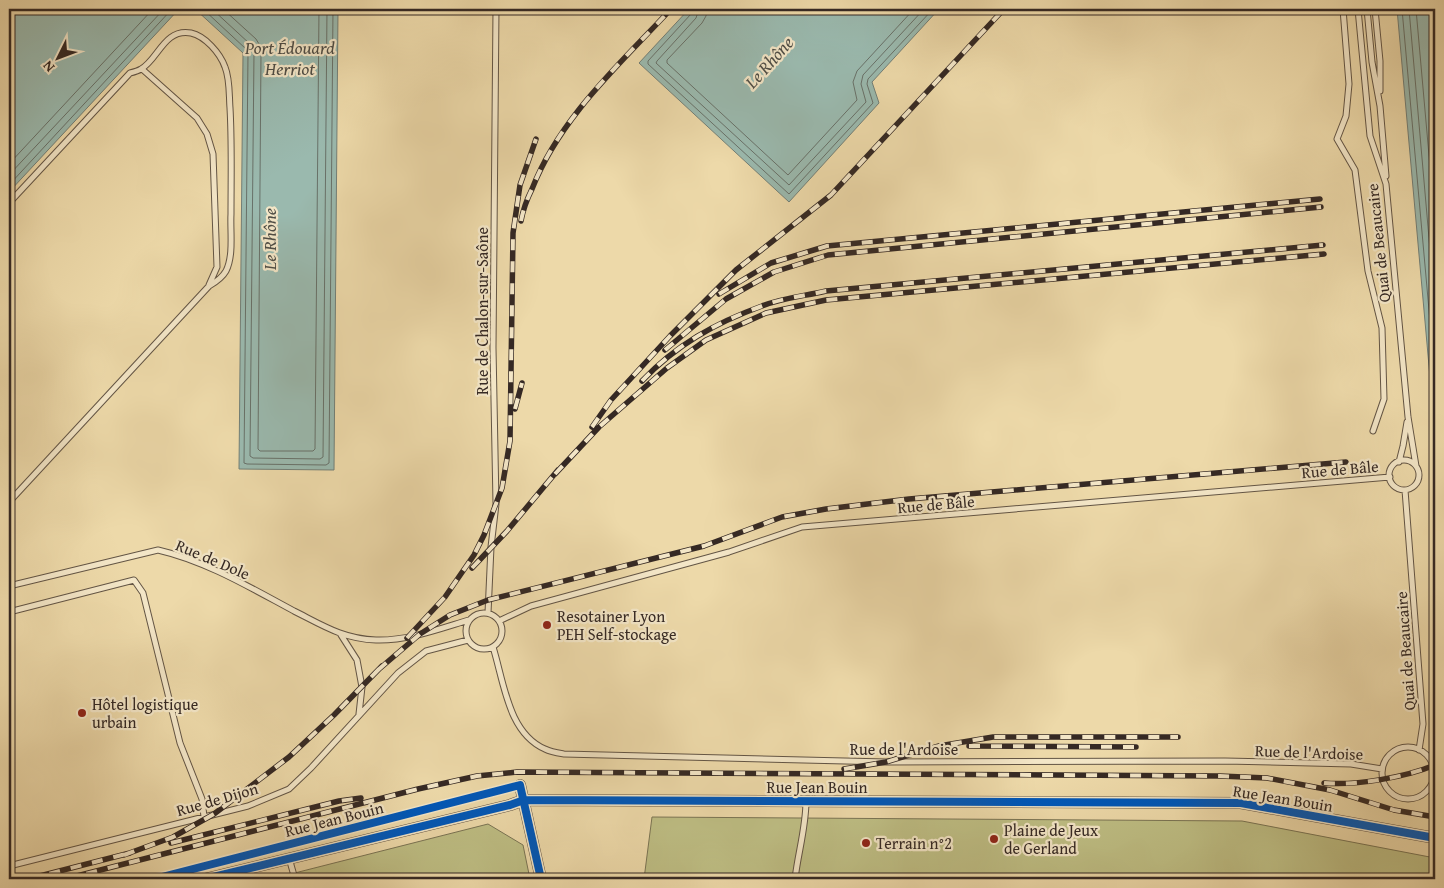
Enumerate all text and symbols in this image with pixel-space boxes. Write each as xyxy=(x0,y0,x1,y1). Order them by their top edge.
water label: Le Rhône xyxy=(738,30,800,95)
north arrow xyxy=(32,32,82,82)
water label: Port Édouard Herriot xyxy=(244,34,335,82)
text: N xyxy=(37,56,59,77)
street label: Quai de Beaucaire xyxy=(1360,182,1396,304)
water label: Le Rhône xyxy=(256,208,283,271)
street label: Rue de Chalon-sur-Saône xyxy=(470,227,494,395)
street label: Rue de Bâle xyxy=(1301,454,1379,484)
street label: Rue de Bâle xyxy=(897,489,975,519)
street label: Rue de Dole xyxy=(172,533,254,585)
street label: Quai de Beaucaire xyxy=(1389,591,1421,711)
place label: Resotainer Lyon PEH Self-stockage xyxy=(557,604,676,646)
marker: Resotainer Lyon PEH Self-stockage xyxy=(541,619,553,631)
place label: Hôtel logistique urbain xyxy=(92,692,198,734)
marker: Hôtel logistique urbain xyxy=(76,707,88,719)
street label: Rue de l'Ardoise xyxy=(850,737,958,761)
street label: Rue de l'Ardoise xyxy=(1254,738,1364,766)
street label: Rue Jean Bouin xyxy=(767,775,867,799)
street label: Rue de Dijon xyxy=(173,776,261,822)
street label: Rue Jean Bouin xyxy=(1231,778,1335,818)
street label: Rue Jean Bouin xyxy=(282,795,386,843)
place label: Plaine de Jeux de Gerland xyxy=(1004,818,1099,860)
place label: Terrain n°2 xyxy=(876,831,952,855)
marker: Plaine de Jeux de Gerland xyxy=(988,833,1000,845)
marker: Terrain n°2 xyxy=(860,837,872,849)

